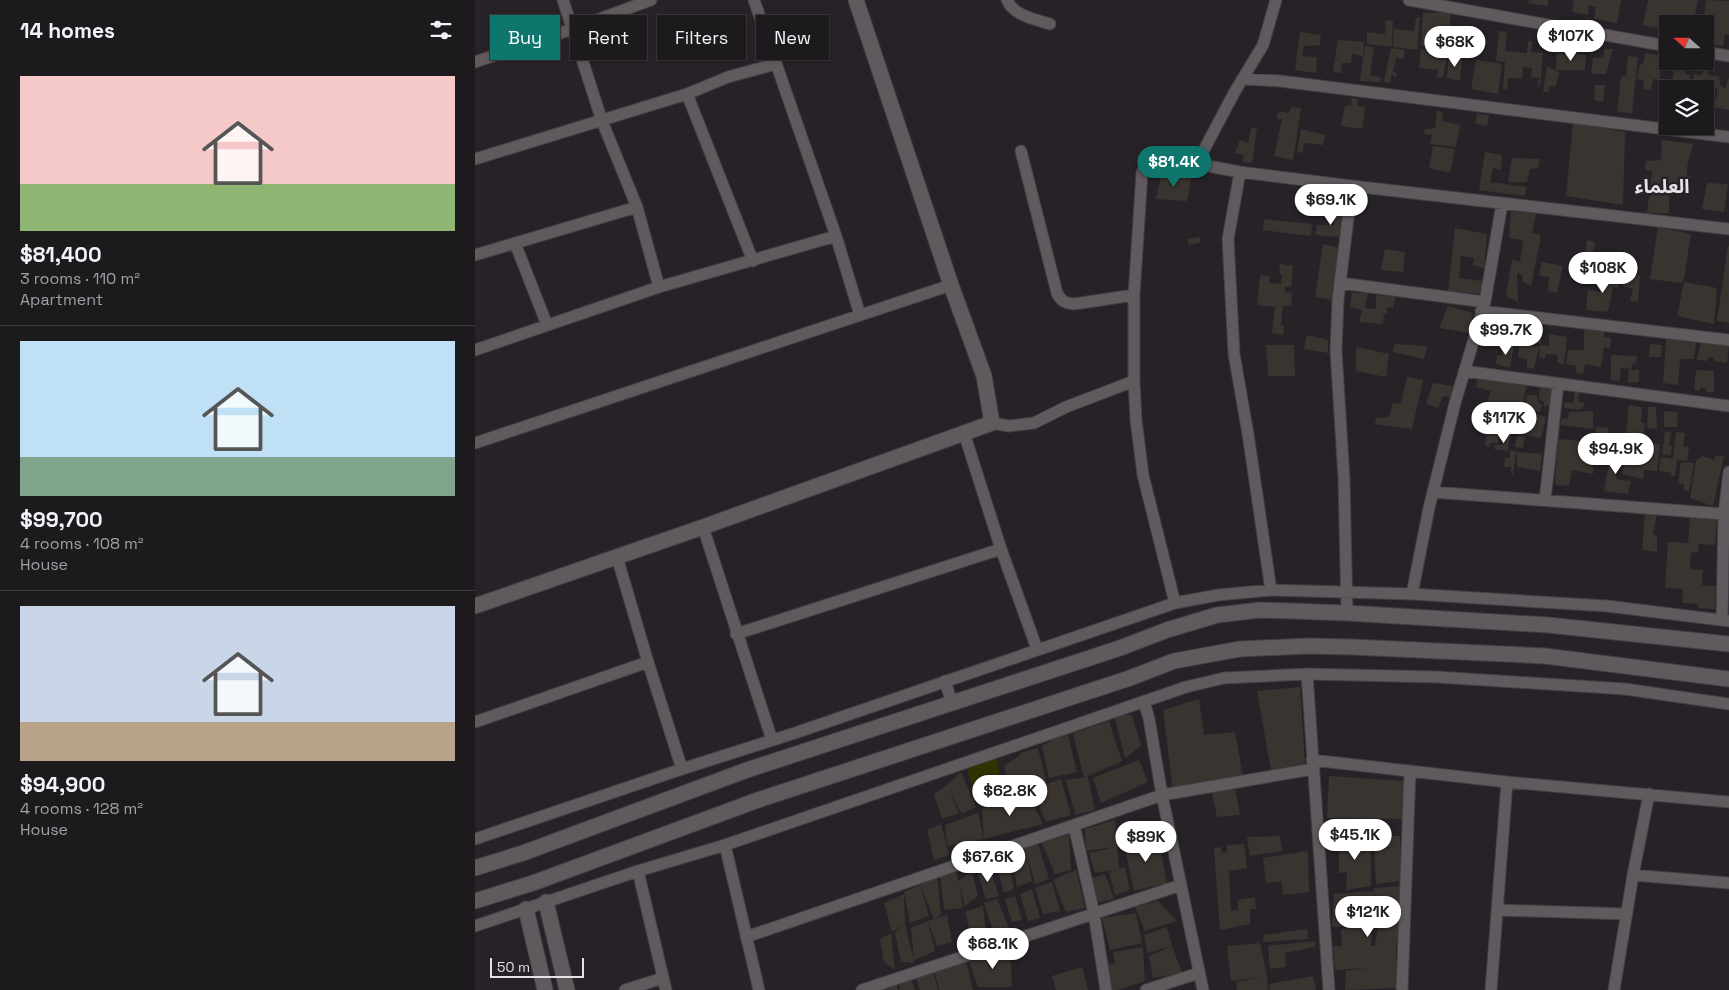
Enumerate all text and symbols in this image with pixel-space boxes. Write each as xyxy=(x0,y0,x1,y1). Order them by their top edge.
chip: Buy xyxy=(490,15,560,60)
chip: Rent xyxy=(570,15,647,60)
chip: Filters xyxy=(657,15,746,60)
chip: New xyxy=(756,15,829,60)
north arrow xyxy=(1659,15,1714,70)
map controls xyxy=(1659,15,1714,135)
icon: filters xyxy=(427,16,455,44)
text: 14 homes xyxy=(20,17,115,44)
pin: $107K xyxy=(1536,20,1606,62)
text: $107K xyxy=(1548,25,1594,46)
pin: $68K xyxy=(1425,26,1485,68)
text: $68K xyxy=(1435,31,1475,52)
button: layers xyxy=(1659,80,1714,135)
icon: home xyxy=(193,108,283,198)
pin: $81.4K xyxy=(1133,146,1215,188)
text: $81.4K xyxy=(1148,151,1200,172)
district label: العلماء xyxy=(1635,174,1689,199)
pin: $69.1K xyxy=(1290,184,1372,226)
text: $69.1K xyxy=(1306,189,1356,210)
text: $81,400 xyxy=(20,241,102,268)
pin: $108K xyxy=(1568,252,1638,294)
text: $108K xyxy=(1580,257,1626,278)
text: 3 rooms · 110 m² xyxy=(20,268,140,289)
text: Apartment xyxy=(20,289,103,310)
pin: $99.7K xyxy=(1465,314,1547,356)
text: $99.7K xyxy=(1480,319,1532,340)
icon: home xyxy=(193,374,283,464)
pin: $117K xyxy=(1469,402,1539,444)
text: $117K xyxy=(1482,407,1526,428)
pin: $94.9K xyxy=(1575,432,1657,475)
text: $94.9K xyxy=(1589,438,1643,459)
text: $99,700 xyxy=(20,506,103,533)
text: 4 rooms · 108 m² xyxy=(20,533,144,554)
text: House xyxy=(20,554,68,575)
icon: home xyxy=(193,639,283,729)
text: $94,900 xyxy=(20,771,105,798)
pin: $62.8K xyxy=(969,774,1051,817)
text: $62.8K xyxy=(983,780,1037,801)
text: 4 rooms · 128 m² xyxy=(20,798,143,819)
pin: $45.1K xyxy=(1314,818,1396,861)
text: House xyxy=(20,819,68,840)
pin: $89K xyxy=(1116,820,1176,863)
text: $45.1K xyxy=(1330,824,1380,845)
text: $89K xyxy=(1126,826,1166,847)
pin: $67.6K xyxy=(947,840,1029,883)
text: $67.6K xyxy=(962,846,1014,867)
pin: $121K xyxy=(1333,896,1403,938)
text: $121K xyxy=(1346,901,1390,922)
pin: $68.1K xyxy=(952,928,1034,970)
text: $68.1K xyxy=(968,933,1018,954)
scale bar xyxy=(490,955,584,978)
text: 50 m xyxy=(497,958,530,976)

